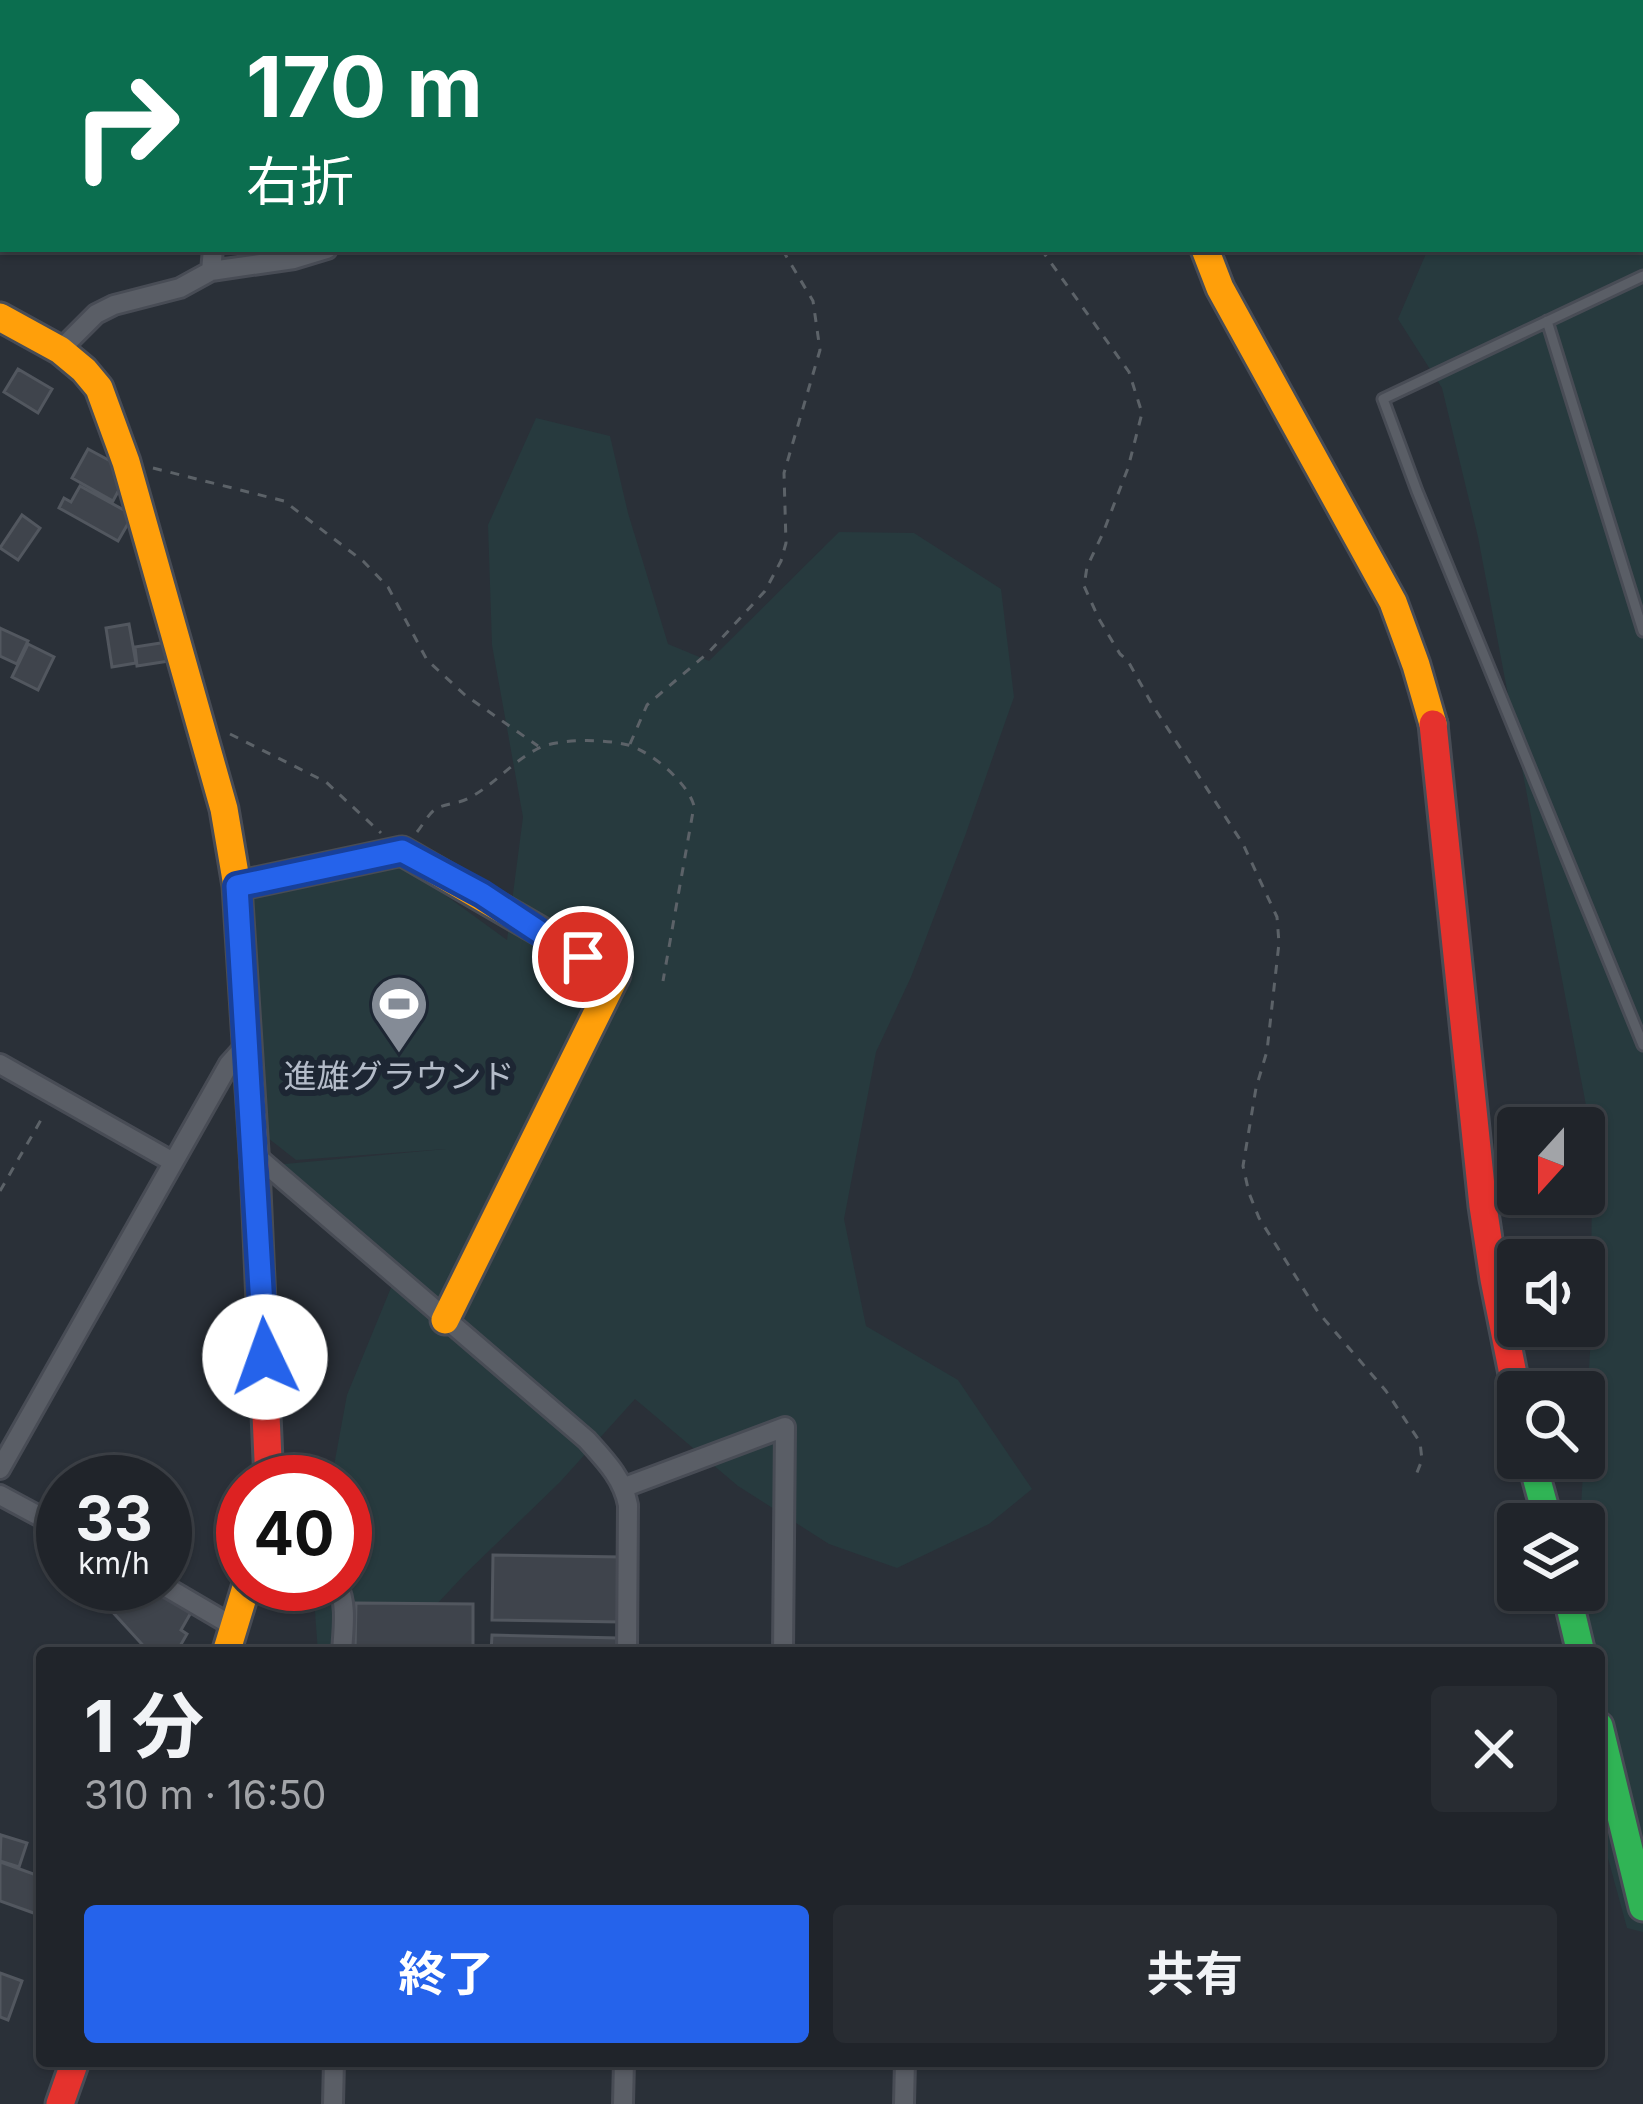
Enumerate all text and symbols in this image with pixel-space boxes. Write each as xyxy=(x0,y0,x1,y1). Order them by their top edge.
text: 170 m xyxy=(246,36,483,137)
icon: right xyxy=(48,48,204,204)
text: 右折 xyxy=(246,149,354,214)
pin xyxy=(532,906,634,1008)
icon: arrive xyxy=(550,924,616,990)
sports icon: 進雄グラウンド xyxy=(368,973,430,1055)
place label: 進雄グラウンド xyxy=(284,1056,515,1096)
north arrow xyxy=(1497,1107,1605,1215)
map controls xyxy=(1497,1107,1605,1611)
button: sound xyxy=(1497,1239,1605,1347)
position arrow xyxy=(202,1294,328,1420)
button: search xyxy=(1497,1371,1605,1479)
speed limit sign: 40 xyxy=(216,1455,372,1611)
text: 33 xyxy=(75,1482,153,1554)
button: layers xyxy=(1497,1503,1605,1611)
text: km/h xyxy=(78,1545,150,1581)
text: 1 分 xyxy=(84,1682,204,1769)
button: close xyxy=(1431,1686,1557,1812)
text: 310 m · 16:50 xyxy=(84,1771,326,1818)
button: 終了 xyxy=(84,1905,809,2043)
button: 共有 xyxy=(833,1905,1557,2043)

